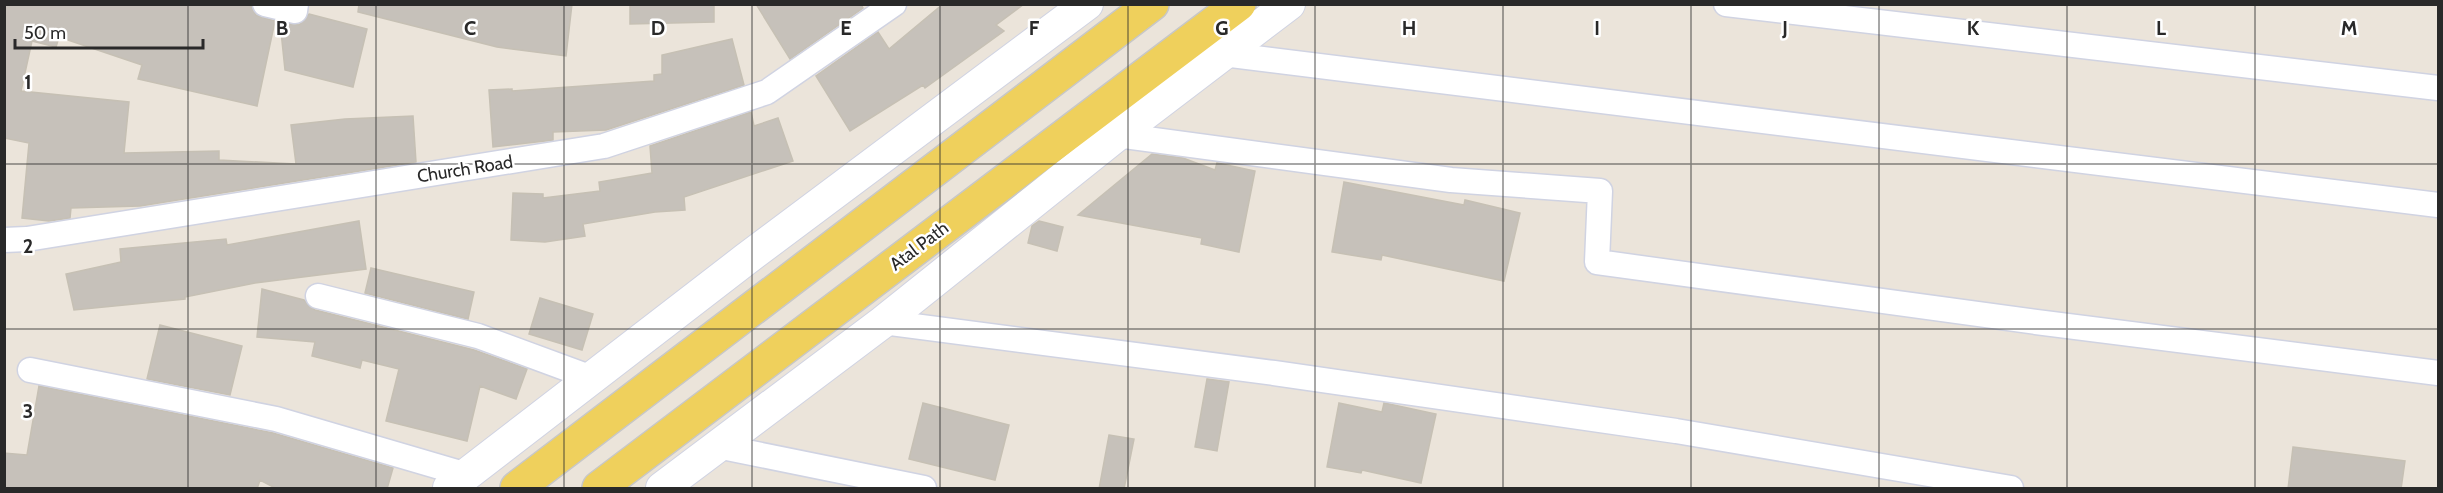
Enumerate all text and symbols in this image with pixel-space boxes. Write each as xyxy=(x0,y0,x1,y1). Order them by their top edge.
scale bar xyxy=(15,12,202,50)
text: B xyxy=(276,16,288,40)
text: C xyxy=(464,16,476,40)
text: D xyxy=(651,16,665,40)
text: E xyxy=(840,16,852,40)
text: F xyxy=(1029,16,1040,40)
text: G xyxy=(1215,16,1229,40)
text: H xyxy=(1402,16,1416,40)
text: I xyxy=(1594,16,1600,40)
text: J xyxy=(1781,16,1788,40)
text: K xyxy=(1967,16,1980,40)
text: L xyxy=(2156,16,2166,40)
text: M xyxy=(2341,16,2357,40)
text: 50 m xyxy=(24,22,66,44)
text: 1 xyxy=(24,70,32,94)
street label: Church Road xyxy=(415,151,515,187)
street label: Atal Path xyxy=(885,217,953,275)
text: 2 xyxy=(23,234,33,258)
text: 3 xyxy=(23,399,33,423)

